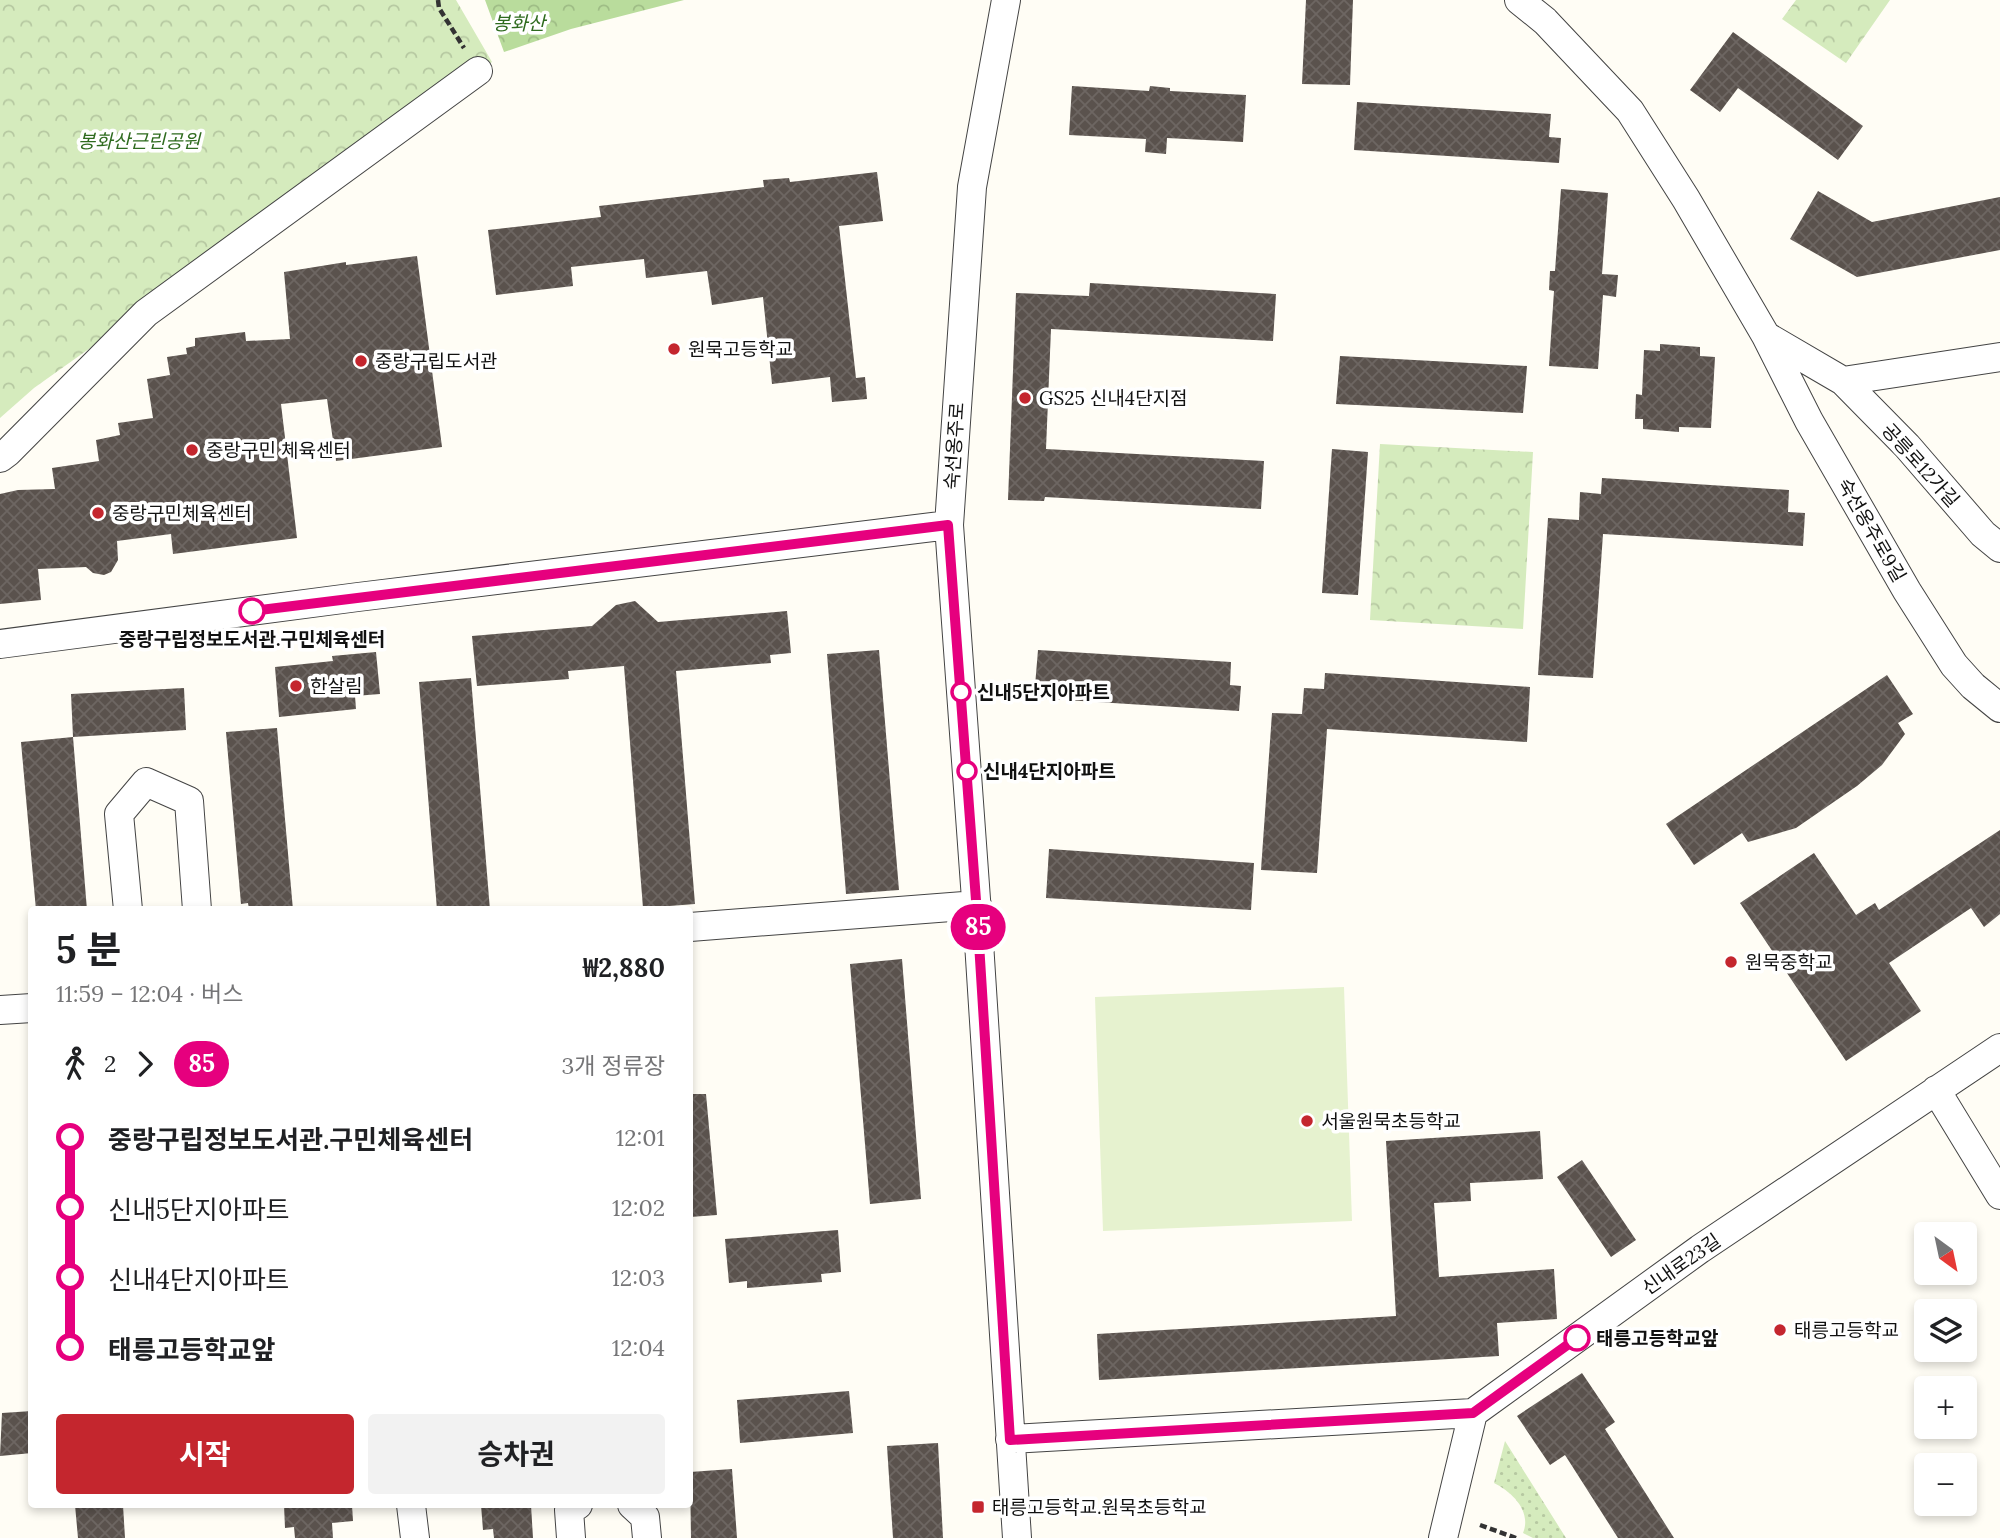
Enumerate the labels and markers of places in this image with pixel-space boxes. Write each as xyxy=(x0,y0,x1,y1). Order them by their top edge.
place label: 원묵고등학교 xyxy=(688,337,793,361)
marker: 원묵고등학교 xyxy=(666,341,682,357)
place label: 중랑구립도서관 xyxy=(375,349,497,373)
marker: 중랑구립도서관 xyxy=(353,353,369,369)
place label: GS25 신내4단지점 xyxy=(1039,386,1188,410)
marker: GS25 신내4단지점 xyxy=(1017,390,1033,406)
place label: 중랑구민 체육센터 xyxy=(206,438,351,462)
marker: 중랑구민 체육센터 xyxy=(184,442,200,458)
place label: 중랑구민체육센터 xyxy=(112,501,252,525)
marker: 중랑구민체육센터 xyxy=(90,505,106,521)
marker: 중랑구립정보도서관.구민체육센터 xyxy=(239,598,265,624)
place label: 중랑구립정보도서관.구민체육센터 xyxy=(119,627,385,651)
place label: 한살림 xyxy=(310,674,362,698)
marker: 한살림 xyxy=(288,678,304,694)
place label: 신내5단지아파트 xyxy=(977,680,1110,704)
marker: 신내5단지아파트 xyxy=(951,682,971,702)
place label: 신내4단지아파트 xyxy=(983,759,1116,783)
marker: 신내4단지아파트 xyxy=(957,761,977,781)
place label: 원묵중학교 xyxy=(1745,950,1832,974)
marker: 원묵중학교 xyxy=(1723,954,1739,970)
place label: 서울원묵초등학교 xyxy=(1321,1109,1461,1133)
marker: 서울원묵초등학교 xyxy=(1299,1113,1315,1129)
place label: 태릉고등학교 xyxy=(1794,1318,1899,1342)
marker: 태릉고등학교 xyxy=(1772,1322,1788,1338)
marker: 태릉고등학교앞 xyxy=(1564,1325,1590,1351)
place label: 태릉고등학교앞 xyxy=(1596,1326,1718,1350)
place label: 태릉고등학교.원묵초등학교 xyxy=(992,1495,1206,1519)
marker: 태릉고등학교.원묵초등학교 xyxy=(970,1499,986,1515)

